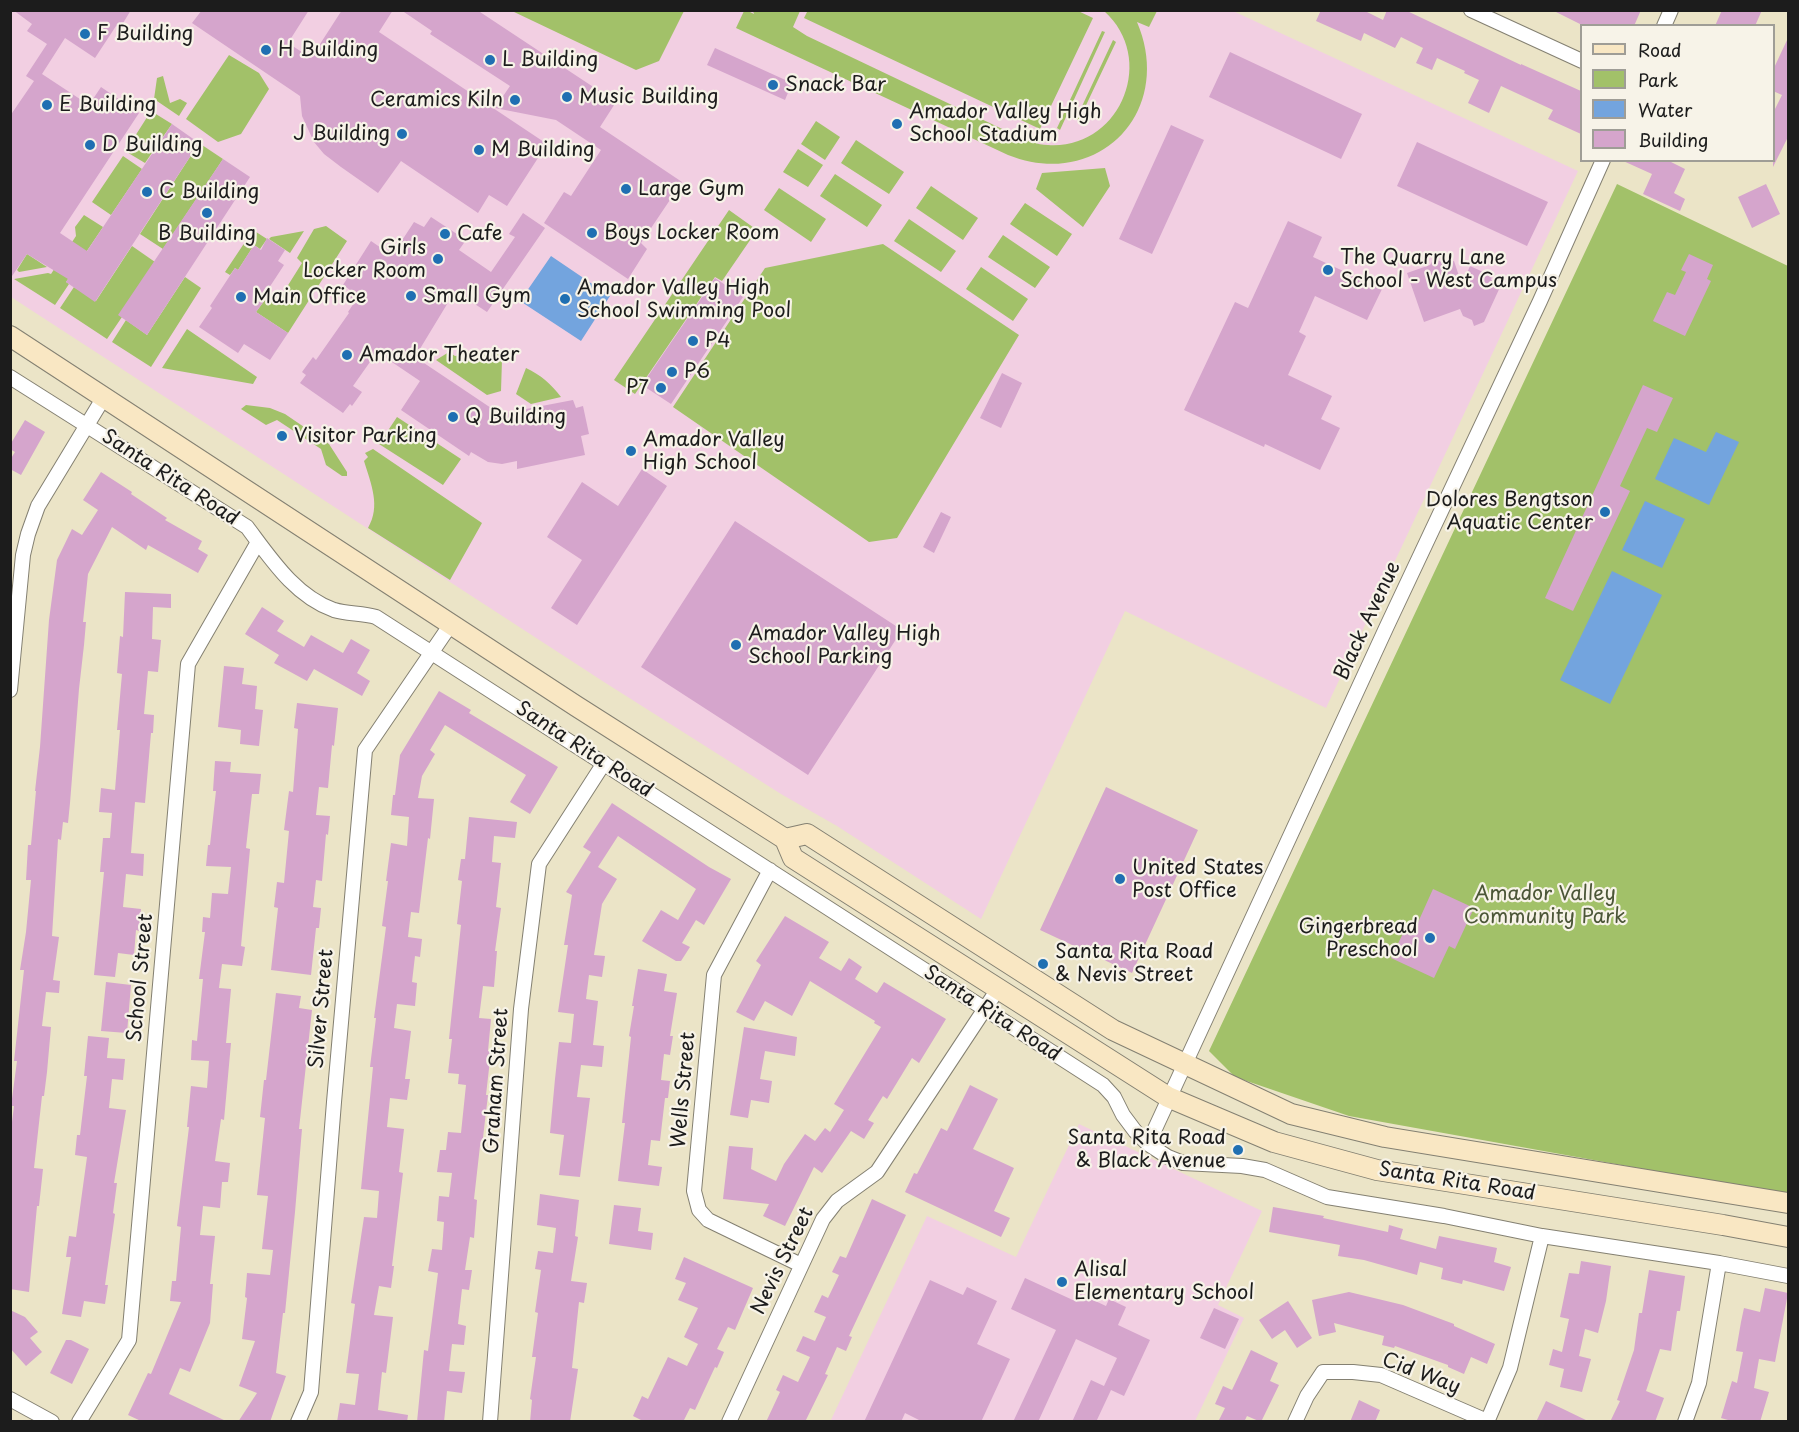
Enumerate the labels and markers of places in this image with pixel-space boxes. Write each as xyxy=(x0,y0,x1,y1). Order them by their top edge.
place label: F Building xyxy=(97,22,193,46)
marker: F Building xyxy=(78,27,92,41)
place label: H Building xyxy=(278,38,378,62)
marker: H Building xyxy=(259,43,273,57)
place label: L Building xyxy=(502,48,598,72)
marker: L Building xyxy=(483,53,497,67)
place label: Snack Bar xyxy=(785,73,886,97)
marker: Snack Bar xyxy=(766,78,780,92)
place label: Music Building xyxy=(579,85,718,109)
place label: Ceramics Kiln xyxy=(370,88,503,112)
marker: Music Building xyxy=(560,90,574,104)
place label: E Building xyxy=(59,93,156,117)
marker: Ceramics Kiln xyxy=(508,93,522,107)
marker: E Building xyxy=(40,98,54,112)
place label: Amador Valley High School Stadium xyxy=(909,100,1102,147)
marker: Amador Valley High School Stadium xyxy=(890,117,904,131)
place label: J Building xyxy=(293,122,390,146)
marker: J Building xyxy=(395,127,409,141)
place label: D Building xyxy=(102,133,203,157)
marker: D Building xyxy=(83,138,97,152)
place label: M Building xyxy=(491,138,595,162)
marker: M Building xyxy=(472,143,486,157)
place label: Large Gym xyxy=(638,177,745,201)
place label: C Building xyxy=(159,180,259,204)
marker: Large Gym xyxy=(619,182,633,196)
marker: C Building xyxy=(140,185,154,199)
marker: B Building xyxy=(200,206,214,220)
place label: Boys Locker Room xyxy=(604,221,779,245)
place label: B Building xyxy=(158,222,256,246)
place label: Cafe xyxy=(457,222,502,246)
marker: Boys Locker Room xyxy=(585,226,599,240)
marker: Cafe xyxy=(438,227,452,241)
place label: Girls Locker Room xyxy=(303,236,426,283)
place label: The Quarry Lane School - West Campus xyxy=(1340,246,1557,293)
marker: Girls Locker Room xyxy=(431,252,445,266)
marker: The Quarry Lane School - West Campus xyxy=(1321,263,1335,277)
place label: Amador Valley High School Swimming Pool xyxy=(577,276,791,323)
place label: Small Gym xyxy=(423,284,531,308)
place label: Main Office xyxy=(253,285,366,309)
marker: Small Gym xyxy=(404,289,418,303)
marker: Main Office xyxy=(234,290,248,304)
marker: Amador Valley High School Swimming Pool xyxy=(558,292,572,306)
place label: P4 xyxy=(705,329,731,353)
marker: P4 xyxy=(686,334,700,348)
place label: Amador Theater xyxy=(359,343,519,367)
marker: Amador Theater xyxy=(340,348,354,362)
place label: P6 xyxy=(684,360,710,384)
marker: P6 xyxy=(665,365,679,379)
place label: P7 xyxy=(626,376,649,400)
marker: P7 xyxy=(654,381,668,395)
place label: Q Building xyxy=(465,405,566,429)
marker: Q Building xyxy=(446,410,460,424)
place label: Visitor Parking xyxy=(294,424,437,448)
place label: Amador Valley High School xyxy=(643,428,785,475)
marker: Visitor Parking xyxy=(275,429,289,443)
marker: Amador Valley High School xyxy=(624,444,638,458)
place label: Dolores Bengtson Aquatic Center xyxy=(1426,488,1593,535)
marker: Dolores Bengtson Aquatic Center xyxy=(1598,505,1612,519)
place label: Amador Valley High School Parking xyxy=(748,622,941,669)
marker: Amador Valley High School Parking xyxy=(729,638,743,652)
place label: United States Post Office xyxy=(1132,856,1263,903)
marker: United States Post Office xyxy=(1113,872,1127,886)
place label: Gingerbread Preschool xyxy=(1298,915,1418,962)
marker: Gingerbread Preschool xyxy=(1423,931,1437,945)
place label: Santa Rita Road & Nevis Street xyxy=(1055,940,1213,987)
marker: Santa Rita Road & Nevis Street xyxy=(1036,957,1050,971)
place label: Santa Rita Road & Black Avenue xyxy=(1068,1126,1226,1173)
marker: Santa Rita Road & Black Avenue xyxy=(1231,1143,1245,1157)
place label: Alisal Elementary School xyxy=(1074,1258,1254,1305)
marker: Alisal Elementary School xyxy=(1055,1275,1069,1289)

